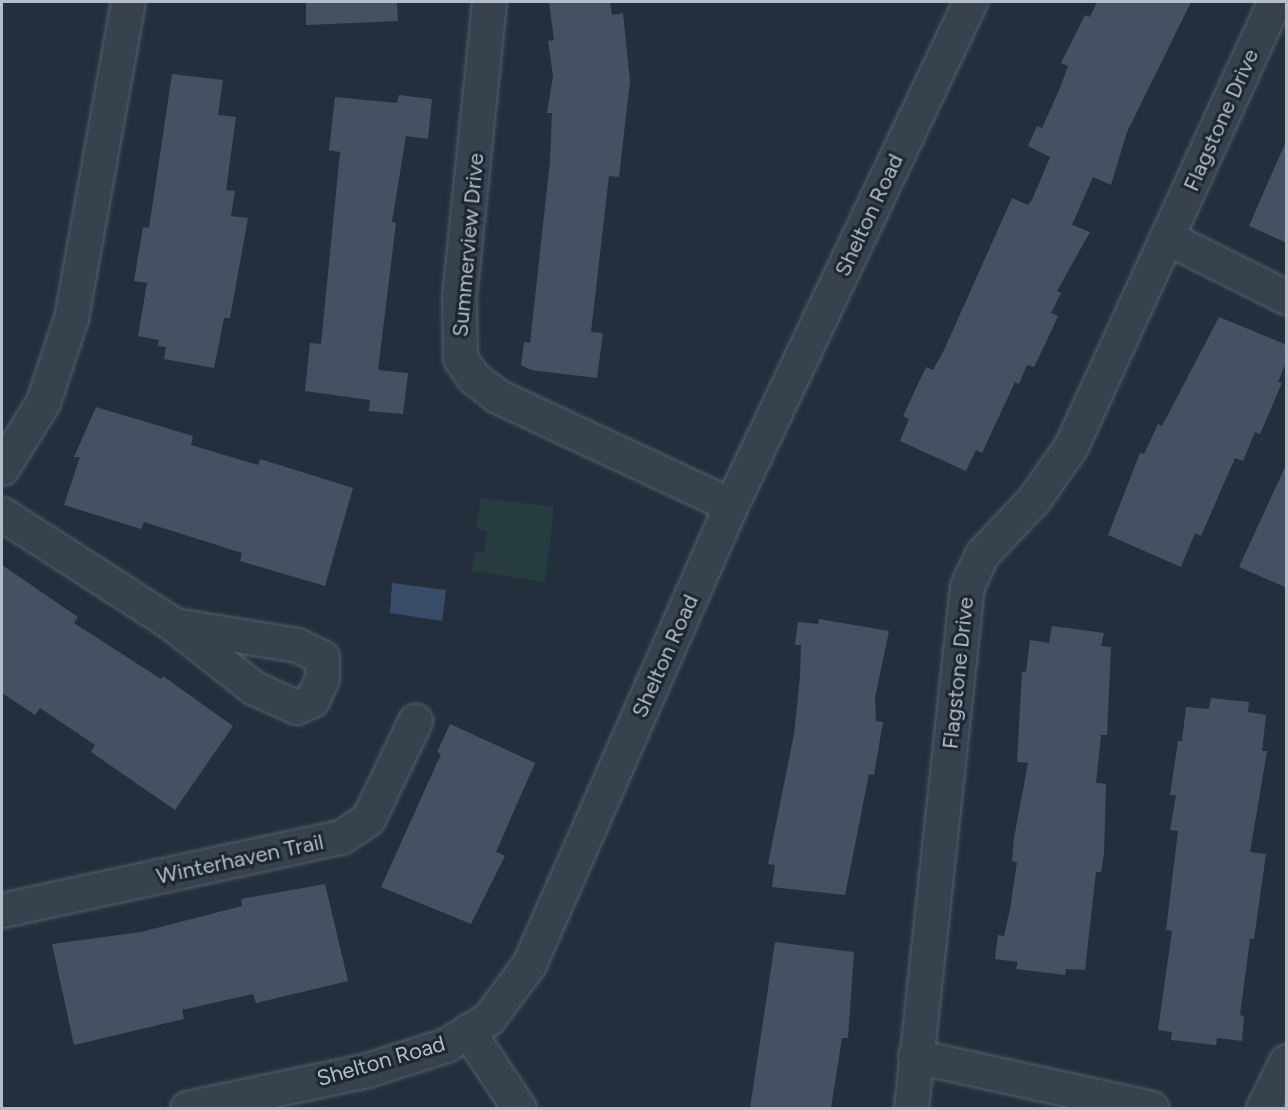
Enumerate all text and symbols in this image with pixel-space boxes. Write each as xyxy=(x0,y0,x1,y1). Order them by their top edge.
street label: Flagstone Drive xyxy=(1178,45,1264,195)
street label: Shelton Road xyxy=(829,150,909,280)
street label: Summerview Drive xyxy=(447,152,489,338)
street label: Shelton Road xyxy=(626,590,704,722)
street label: Flagstone Drive xyxy=(937,596,979,750)
street label: Winterhaven Trail xyxy=(154,828,326,890)
street label: Shelton Road xyxy=(314,1030,448,1092)

